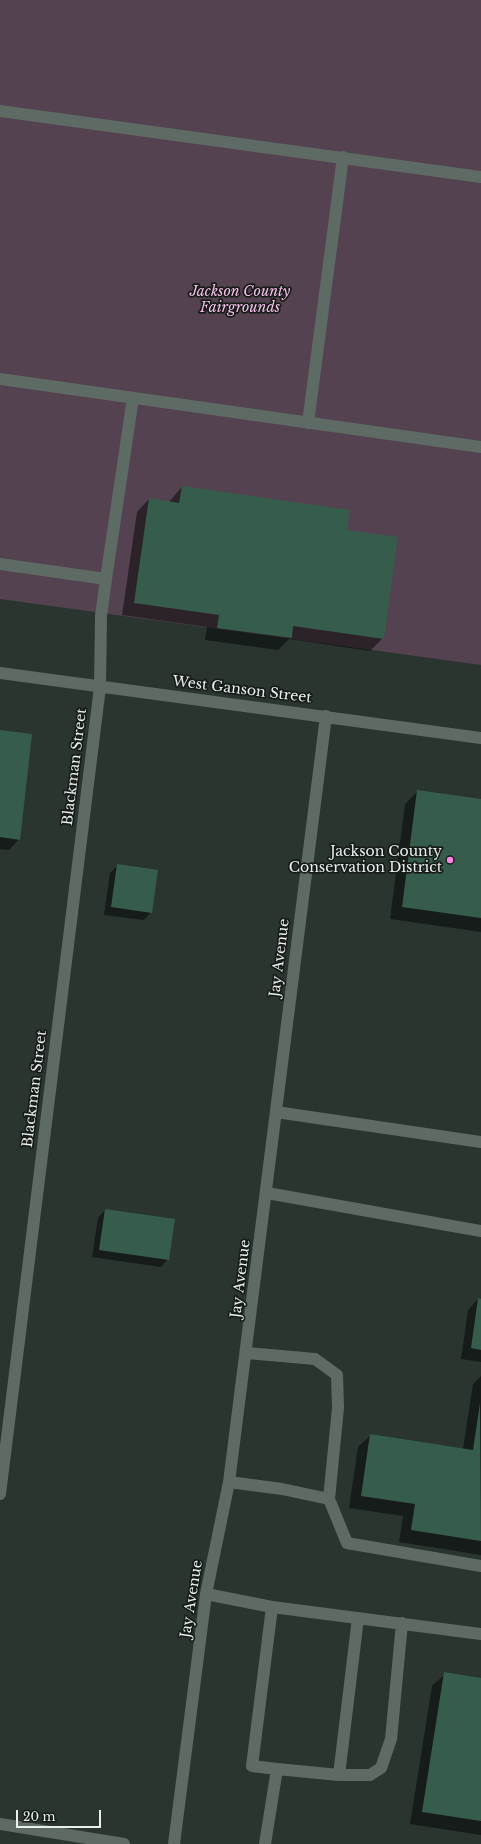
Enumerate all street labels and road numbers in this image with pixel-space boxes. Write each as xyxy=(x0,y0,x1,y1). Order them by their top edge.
street label: West Ganson Street xyxy=(172,673,312,707)
street label: Blackman Street xyxy=(59,708,91,826)
street label: Jay Avenue xyxy=(267,918,293,998)
street label: Blackman Street xyxy=(19,1030,51,1148)
street label: Jay Avenue xyxy=(228,1239,254,1319)
street label: Jay Avenue xyxy=(178,1559,206,1639)

